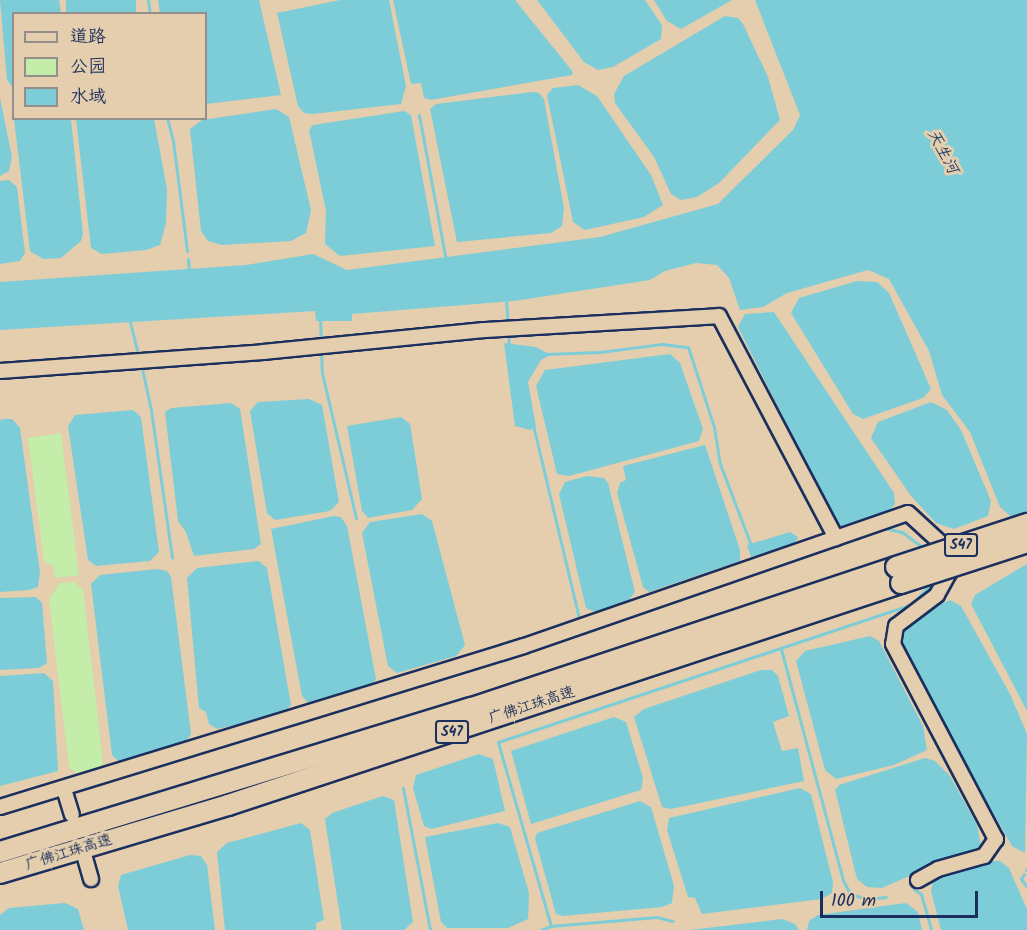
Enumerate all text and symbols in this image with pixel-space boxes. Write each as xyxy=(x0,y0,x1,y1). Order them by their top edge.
legend xyxy=(12,12,207,120)
text: 道路 xyxy=(70,23,106,52)
text: 公园 xyxy=(70,53,106,82)
text: 水域 xyxy=(70,83,106,112)
water label: 天生河 xyxy=(922,126,962,178)
road number: S47 xyxy=(943,534,979,556)
street label: 广佛江珠高速 xyxy=(486,684,578,728)
road number: S47 xyxy=(434,721,470,743)
street label: 广佛江珠高速 xyxy=(23,831,115,875)
scale bar xyxy=(823,879,980,917)
text: 100 m xyxy=(831,887,876,916)

